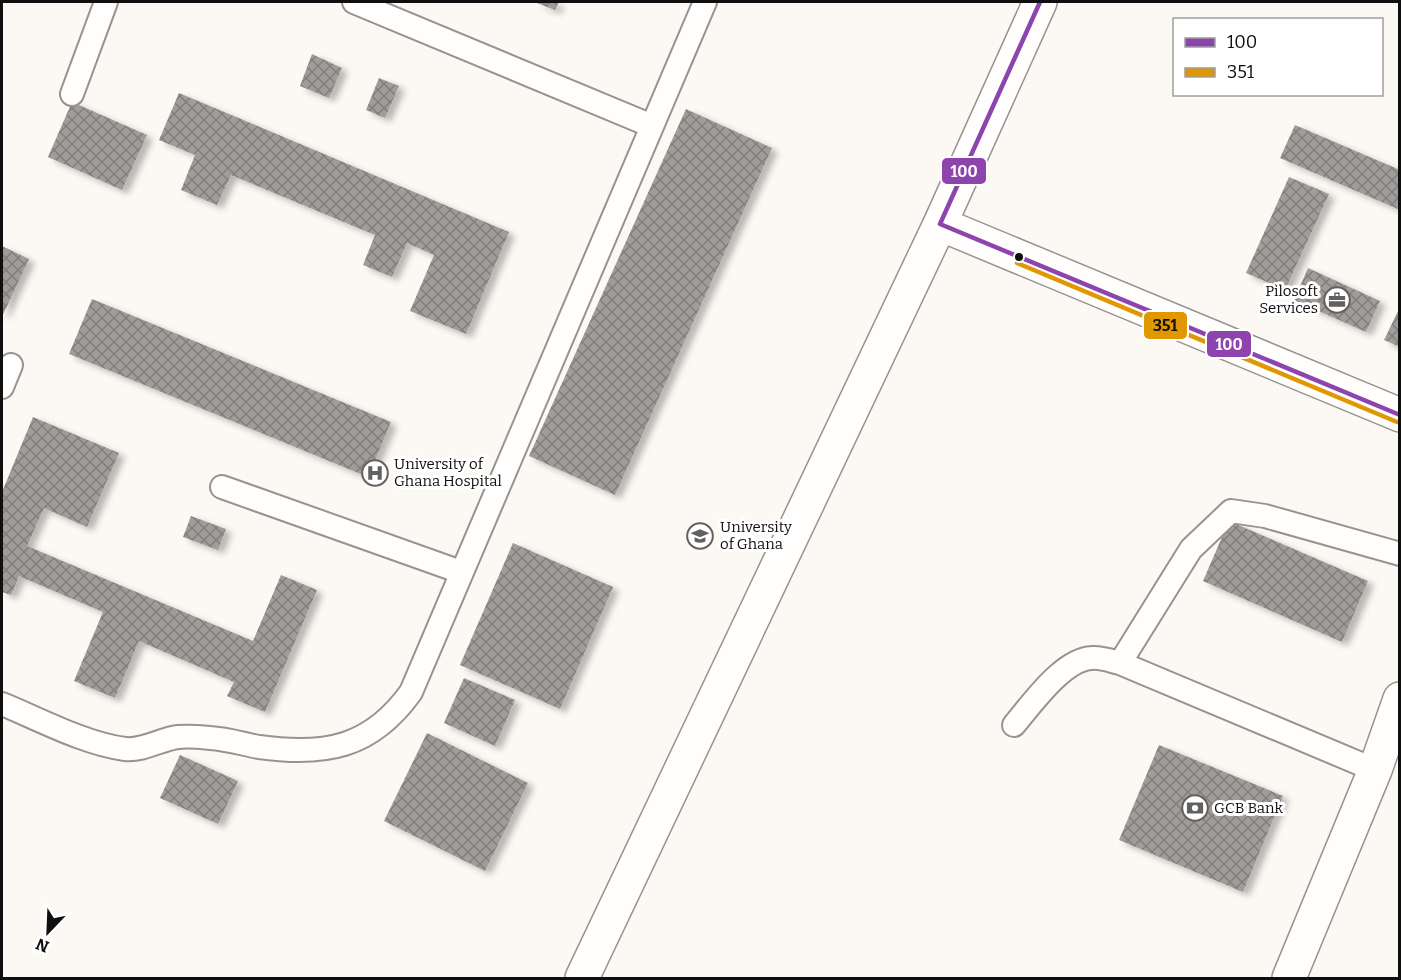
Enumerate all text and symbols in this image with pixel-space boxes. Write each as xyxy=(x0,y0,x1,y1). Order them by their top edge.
legend xyxy=(1173,18,1383,96)
text: 100 xyxy=(1227,31,1257,53)
text: 351 xyxy=(1227,61,1255,83)
line badge: 100 xyxy=(941,157,987,185)
text: 100 xyxy=(950,162,978,181)
unlabelled marker xyxy=(1013,251,1025,263)
place label: Pilosoft Services xyxy=(1259,282,1319,317)
office icon: Pilosoft Services xyxy=(1322,285,1352,315)
line badge: 351 xyxy=(1143,311,1188,340)
text: 351 xyxy=(1153,316,1177,335)
line badge: 100 xyxy=(1206,330,1252,358)
text: 100 xyxy=(1215,335,1243,354)
place label: University of Ghana Hospital xyxy=(394,455,502,490)
hospital icon: University of Ghana Hospital xyxy=(360,458,390,488)
place label: University of Ghana xyxy=(720,518,792,553)
school or university icon: University of Ghana xyxy=(685,521,715,551)
bank icon: GCB Bank xyxy=(1180,793,1210,823)
place label: GCB Bank xyxy=(1214,799,1283,817)
north arrow xyxy=(18,902,78,962)
text: N xyxy=(33,934,52,957)

